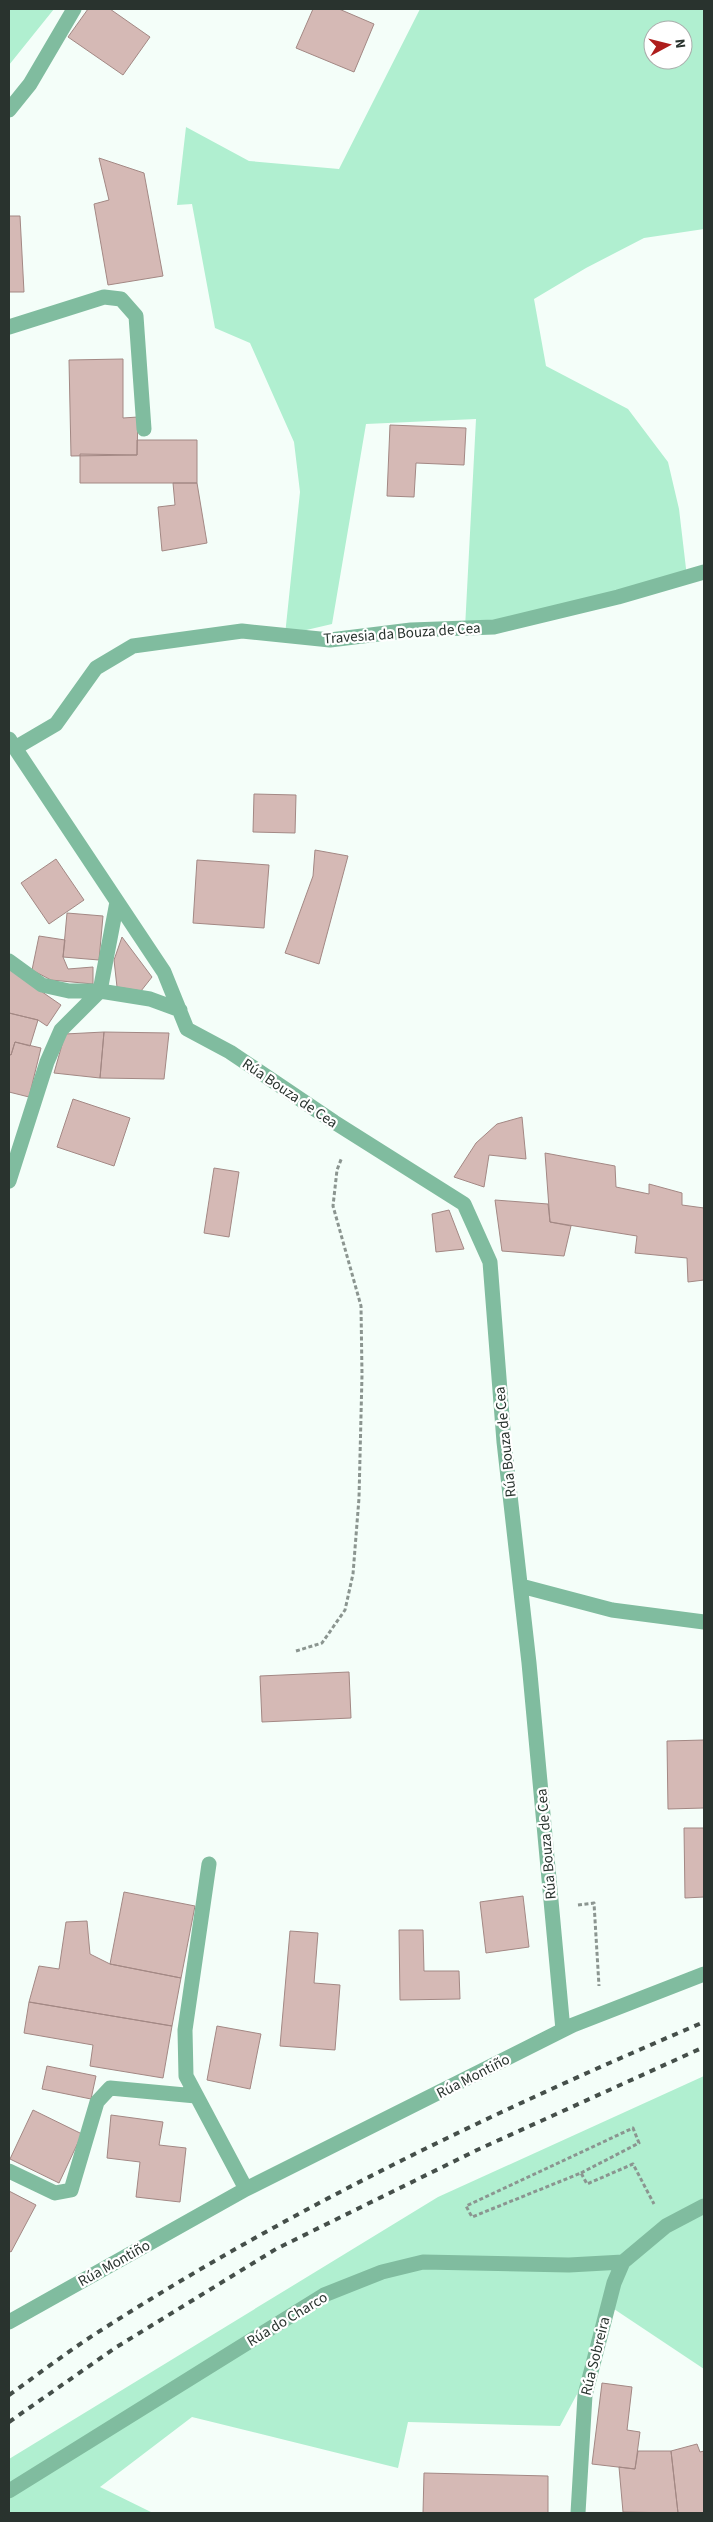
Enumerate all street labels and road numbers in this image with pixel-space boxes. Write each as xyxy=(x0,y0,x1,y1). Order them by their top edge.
street label: Travesia da Bouza de Cea xyxy=(323,618,481,649)
street label: Rúa Bouza de Cea xyxy=(238,1054,342,1133)
street label: Rúa Bouza de Cea xyxy=(489,1386,522,1498)
street label: Rúa Bouza de Cea xyxy=(531,1788,562,1900)
street label: Rúa Montiño xyxy=(433,2049,513,2104)
street label: Rúa Montiño xyxy=(74,2235,154,2292)
street label: Rúa do Charco xyxy=(243,2287,332,2352)
street label: Rúa Sobreira xyxy=(576,2315,615,2398)

